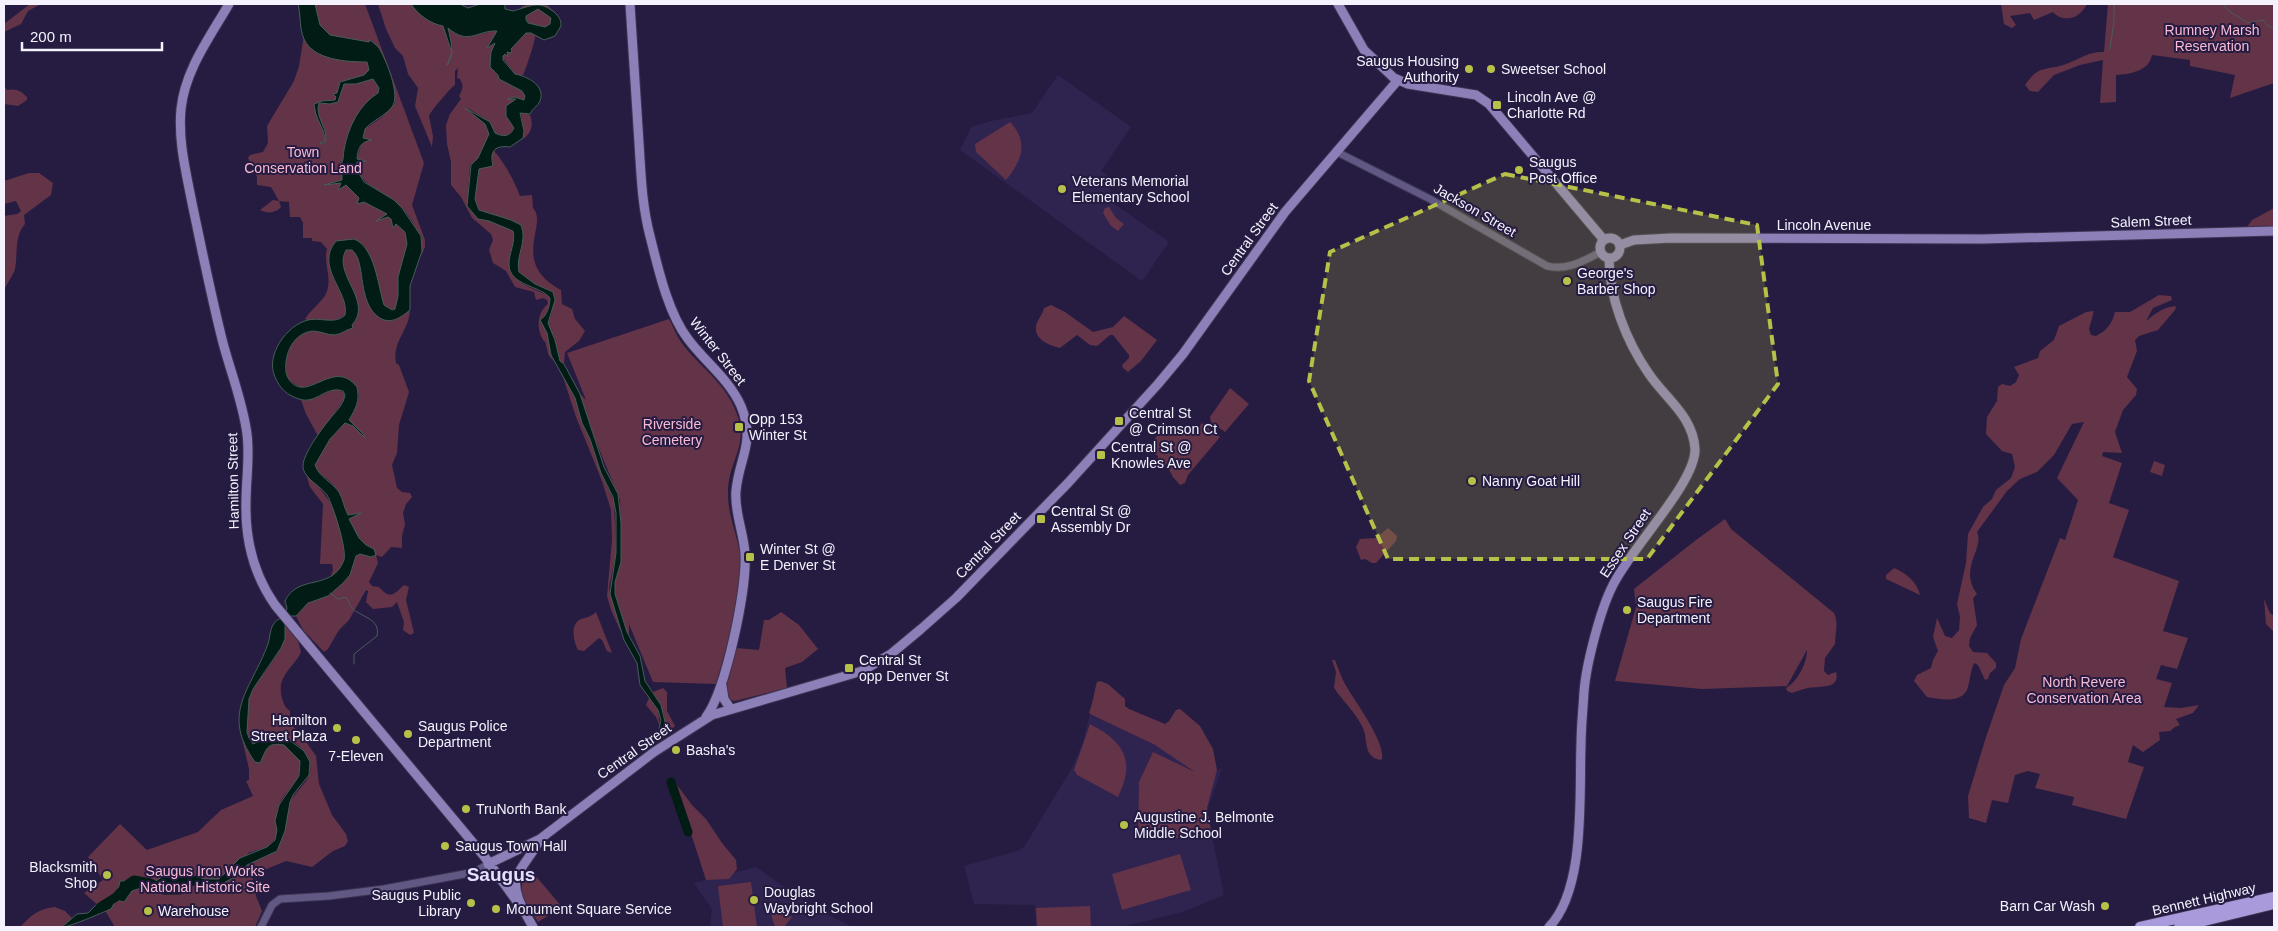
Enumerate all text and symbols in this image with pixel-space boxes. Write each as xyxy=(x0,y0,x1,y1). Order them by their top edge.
scale bar xyxy=(22,20,162,52)
park label: Rumney Marsh Reservation xyxy=(2165,22,2259,54)
text: 200 m xyxy=(30,28,72,45)
place label: Saugus Housing Authority xyxy=(1356,53,1459,85)
place label: Sweetser School xyxy=(1501,61,1606,77)
marker: Saugus Housing Authority xyxy=(1463,63,1475,75)
marker: Sweetser School xyxy=(1485,63,1497,75)
place label: Lincoln Ave @ Charlotte Rd xyxy=(1507,89,1596,121)
marker: Lincoln Ave @ Charlotte Rd xyxy=(1491,99,1503,111)
park label: Town Conservation Land xyxy=(244,144,362,176)
place label: Saugus Post Office xyxy=(1529,154,1597,186)
marker: Saugus Post Office xyxy=(1513,164,1525,176)
place label: Veterans Memorial Elementary School xyxy=(1072,173,1190,205)
street label: Jackson Street xyxy=(1431,180,1519,240)
marker: Veterans Memorial Elementary School xyxy=(1056,183,1068,195)
street label: Central Street xyxy=(1217,199,1281,279)
street label: Salem Street xyxy=(2110,212,2192,230)
street label: Lincoln Avenue xyxy=(1777,217,1872,233)
place label: George's Barber Shop xyxy=(1577,265,1656,297)
marker: George's Barber Shop xyxy=(1561,275,1573,287)
street label: Winter Street xyxy=(687,314,750,388)
place label: Central St @ Crimson Ct xyxy=(1129,405,1217,437)
place label: Opp 153 Winter St xyxy=(749,411,807,443)
marker: Central St @ Crimson Ct xyxy=(1113,415,1125,427)
park label: Riverside Cemetery xyxy=(642,416,702,448)
marker: Opp 153 Winter St xyxy=(733,421,745,433)
street label: Hamilton Street xyxy=(224,433,242,529)
place label: Central St @ Knowles Ave xyxy=(1111,439,1191,471)
marker: Central St @ Knowles Ave xyxy=(1095,449,1107,461)
place label: Nanny Goat Hill xyxy=(1482,473,1580,489)
marker: Nanny Goat Hill xyxy=(1466,475,1478,487)
place label: Central St @ Assembly Dr xyxy=(1051,503,1131,535)
street label: Essex Street xyxy=(1596,506,1654,580)
street label: Central Street xyxy=(952,508,1024,582)
marker: Central St @ Assembly Dr xyxy=(1035,513,1047,525)
place label: Winter St @ E Denver St xyxy=(760,541,836,573)
marker: Winter St @ E Denver St xyxy=(744,551,756,563)
place label: Saugus Fire Department xyxy=(1637,594,1713,626)
marker: Saugus Fire Department xyxy=(1621,604,1633,616)
place label: Central St opp Denver St xyxy=(859,652,949,684)
marker: Central St opp Denver St xyxy=(843,662,855,674)
park label: North Revere Conservation Area xyxy=(2026,674,2142,706)
place label: Hamilton Street Plaza xyxy=(251,712,327,744)
place label: Saugus Police Department xyxy=(418,718,508,750)
street label: Central Street xyxy=(594,720,674,782)
marker: Hamilton Street Plaza xyxy=(331,722,343,734)
marker: Saugus Police Department xyxy=(402,728,414,740)
marker: 7-Eleven xyxy=(350,734,362,746)
place label: Basha's xyxy=(686,742,735,758)
marker: Basha's xyxy=(670,744,682,756)
place label: 7-Eleven xyxy=(328,748,384,764)
place label: TruNorth Bank xyxy=(476,801,568,817)
marker: TruNorth Bank xyxy=(460,803,472,815)
place label: Augustine J. Belmonte Middle School xyxy=(1134,809,1274,841)
marker: Augustine J. Belmonte Middle School xyxy=(1118,819,1130,831)
place label: Saugus Town Hall xyxy=(455,838,567,854)
marker: Saugus Town Hall xyxy=(439,840,451,852)
place label: Blacksmith Shop xyxy=(29,859,97,891)
park label: Saugus Iron Works National Historic Site xyxy=(140,863,270,895)
district label: Saugus xyxy=(467,864,535,885)
marker: Blacksmith Shop xyxy=(101,869,113,881)
street label: Bennett Highway xyxy=(2151,879,2257,919)
place label: Douglas Waybright School xyxy=(764,884,873,916)
place label: Saugus Public Library xyxy=(371,887,461,919)
marker: Douglas Waybright School xyxy=(748,894,760,906)
marker: Saugus Public Library xyxy=(465,897,477,909)
place label: Barn Car Wash xyxy=(2000,898,2095,914)
marker: Barn Car Wash xyxy=(2099,900,2111,912)
place label: Monument Square Service xyxy=(506,901,672,917)
place label: Warehouse xyxy=(158,903,229,919)
marker: Monument Square Service xyxy=(490,903,502,915)
marker: Warehouse xyxy=(142,905,154,917)

